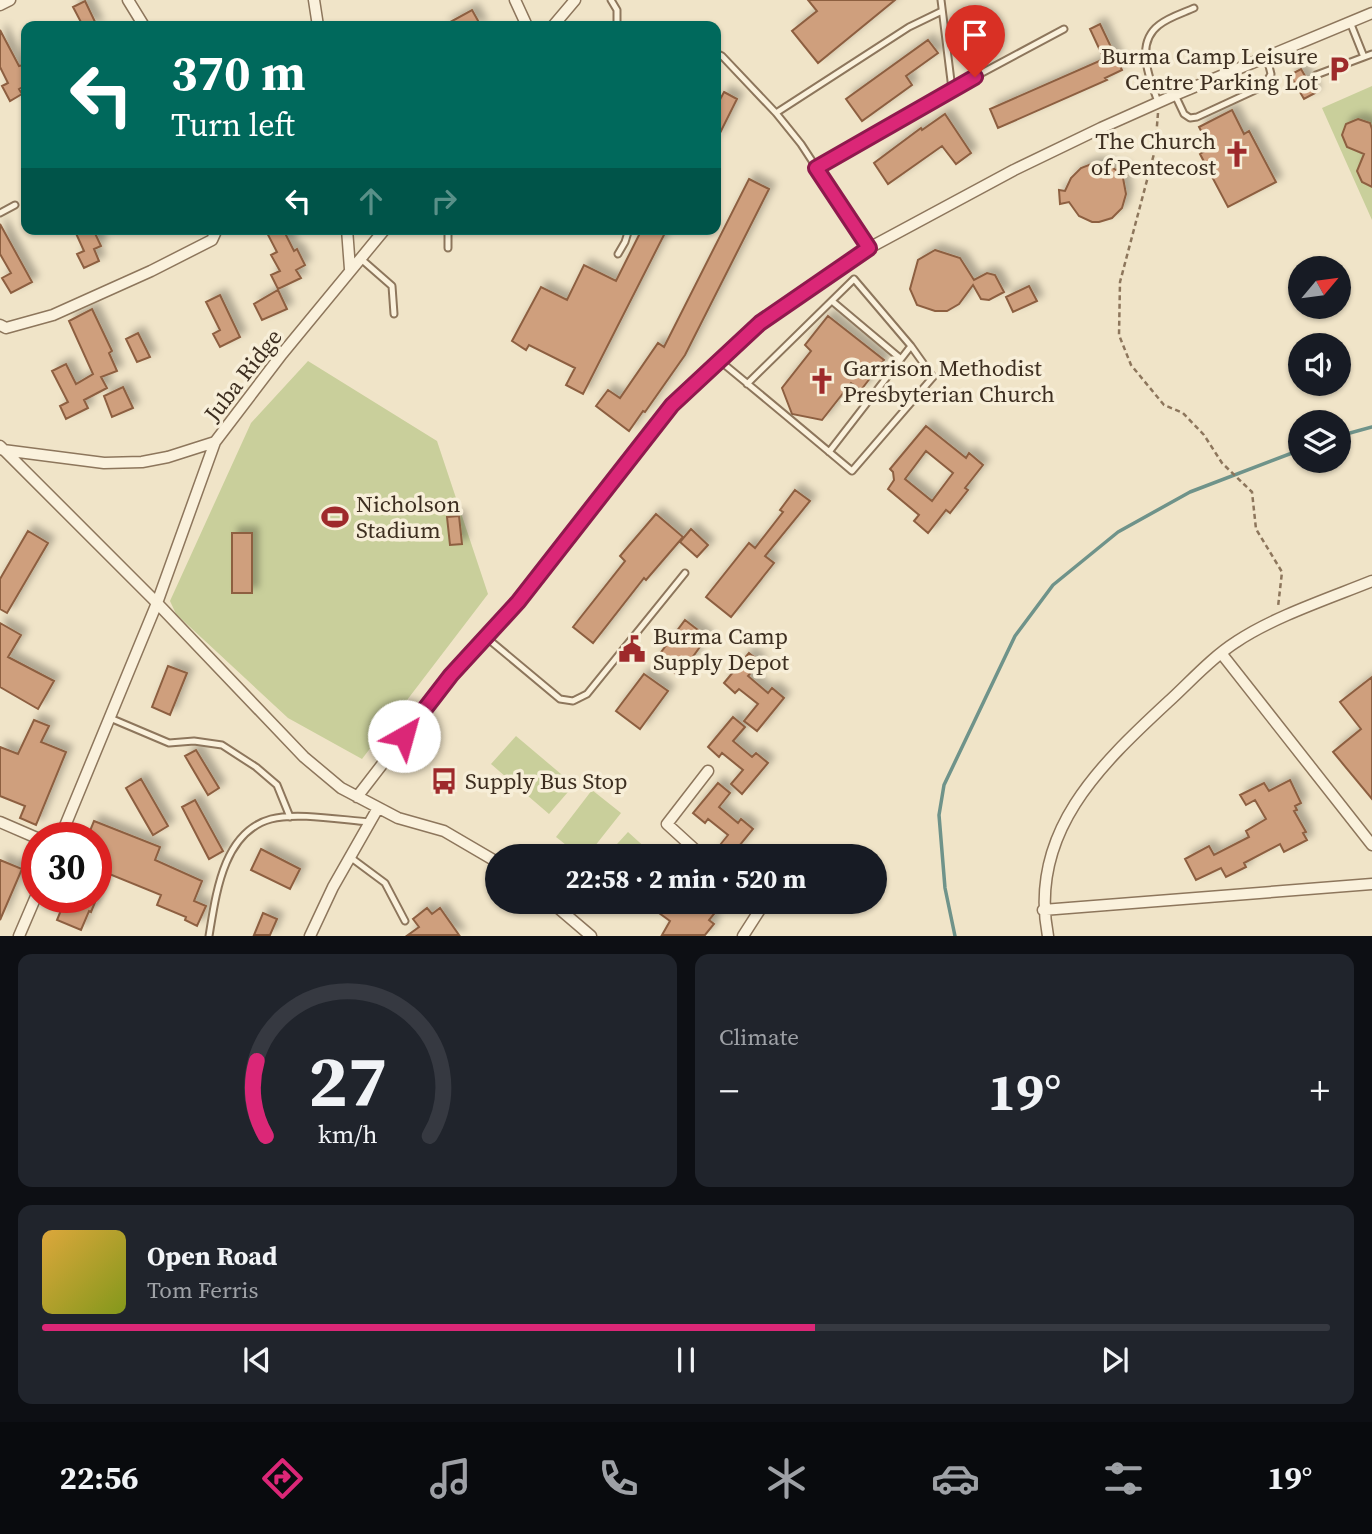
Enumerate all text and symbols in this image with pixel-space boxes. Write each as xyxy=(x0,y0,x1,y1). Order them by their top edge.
pin xyxy=(945,5,1005,77)
icon: arrive xyxy=(956,16,994,54)
text: 370 m xyxy=(171,39,306,106)
place label: Burma Camp Leisure Centre Parking Lot xyxy=(1101,40,1319,98)
icon: left xyxy=(56,49,147,140)
parking icon: Burma Camp Leisure Centre Parking Lot xyxy=(1324,54,1354,84)
text: Turn left xyxy=(171,103,295,147)
place label: The Church of Pentecost xyxy=(1091,125,1217,183)
church icon: The Church of Pentecost xyxy=(1222,139,1252,169)
icon: left xyxy=(279,182,317,220)
icon: ahead xyxy=(352,182,390,220)
icon: right xyxy=(425,182,463,220)
north arrow xyxy=(1288,256,1351,318)
map controls xyxy=(1288,256,1351,473)
street label: Juba Ridge xyxy=(196,322,289,429)
button: sound xyxy=(1288,333,1351,396)
place label: Garrison Methodist Presbyterian Church xyxy=(843,352,1055,410)
church icon: Garrison Methodist Presbyterian Church xyxy=(807,366,837,396)
button: layers xyxy=(1288,410,1351,473)
place label: Nicholson Stadium xyxy=(356,488,460,546)
sports icon: Nicholson Stadium xyxy=(320,502,350,532)
place label: Burma Camp Supply Depot xyxy=(653,620,789,678)
public building icon: Burma Camp Supply Depot xyxy=(617,634,647,664)
position arrow xyxy=(367,699,441,773)
place label: Supply Bus Stop xyxy=(465,765,627,797)
bus stop icon: Supply Bus Stop xyxy=(429,766,459,796)
speed limit sign: 30 xyxy=(21,822,112,913)
text: 22:58 · 2 min · 520 m xyxy=(566,861,806,897)
text: Climate xyxy=(719,1021,799,1053)
text: 27 xyxy=(308,1032,387,1131)
text: 19° xyxy=(988,1056,1061,1127)
text: − xyxy=(719,1065,739,1117)
text: + xyxy=(1310,1065,1330,1117)
text: km/h xyxy=(318,1117,377,1151)
text: Open Road xyxy=(147,1238,278,1274)
text: Tom Ferris xyxy=(147,1274,258,1306)
icon: previous xyxy=(238,1341,276,1379)
icon: pause xyxy=(667,1341,705,1379)
icon: next xyxy=(1096,1341,1134,1379)
icon: directions xyxy=(258,1454,307,1503)
icon: music xyxy=(426,1454,475,1503)
icon: phone xyxy=(594,1454,643,1503)
icon: climate xyxy=(762,1454,811,1503)
icon: car xyxy=(931,1454,980,1503)
icon: filters xyxy=(1099,1454,1148,1503)
text: 22:56 xyxy=(60,1456,139,1500)
text: 19° xyxy=(1267,1456,1312,1500)

